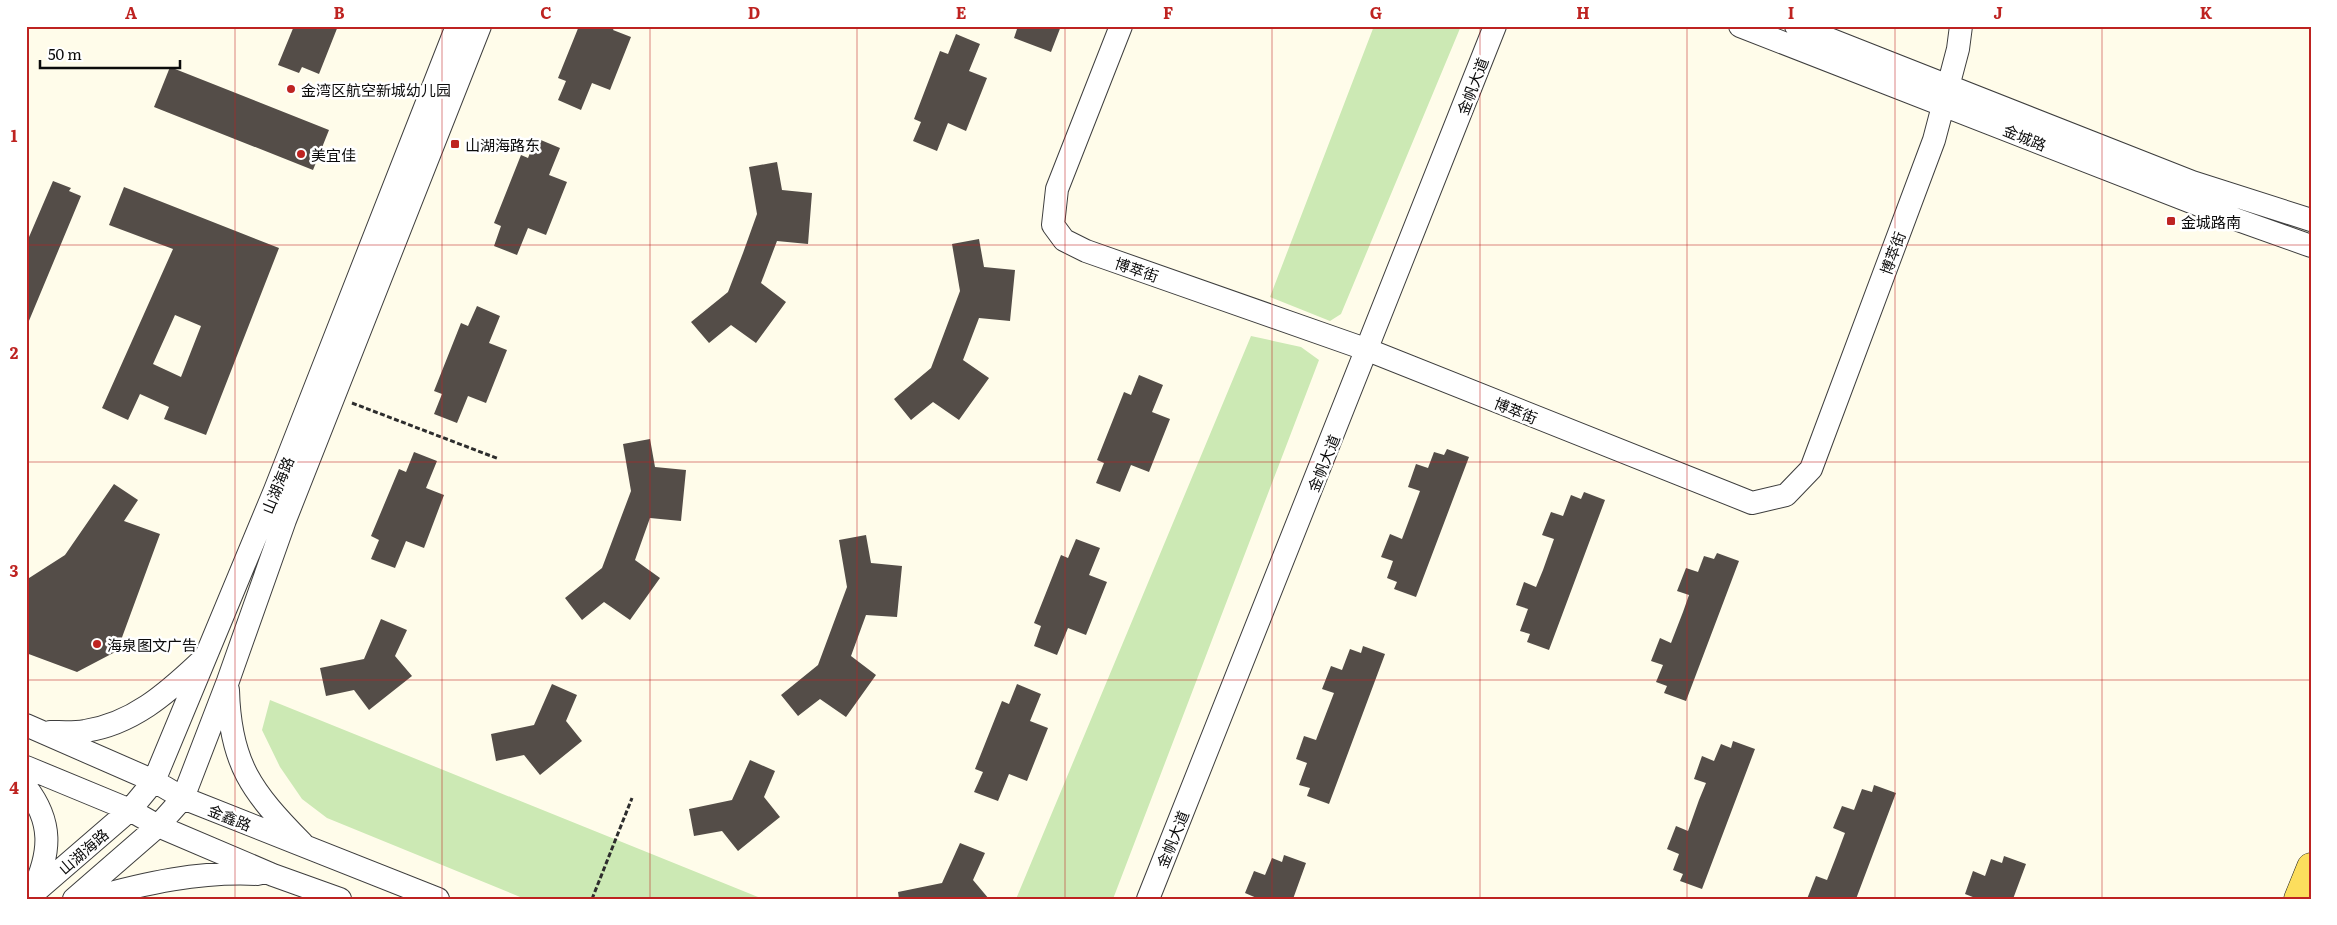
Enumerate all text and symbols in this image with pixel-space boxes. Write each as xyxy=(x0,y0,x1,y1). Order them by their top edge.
text: A xyxy=(125,0,137,24)
text: B xyxy=(333,0,345,24)
text: C xyxy=(540,0,552,24)
text: D xyxy=(748,0,760,24)
text: E xyxy=(956,0,967,24)
text: F xyxy=(1163,0,1173,24)
text: G xyxy=(1370,0,1382,24)
text: H xyxy=(1576,0,1590,24)
text: I xyxy=(1788,0,1794,24)
text: J xyxy=(1993,0,2003,24)
text: K xyxy=(2200,0,2213,24)
scale bar xyxy=(40,38,180,70)
text: 50 m xyxy=(48,42,82,65)
street label: 金帆大道 xyxy=(1451,54,1493,118)
place label: 金湾区航空新城幼儿园 xyxy=(301,78,451,101)
marker: 金湾区航空新城幼儿园 xyxy=(285,83,297,95)
street label: 金城路 xyxy=(2000,118,2050,156)
text: 1 xyxy=(11,123,18,147)
place label: 山湖海路东 xyxy=(465,133,540,156)
marker: 山湖海路东 xyxy=(449,138,461,150)
place label: 美宜佳 xyxy=(311,143,356,166)
marker: 美宜佳 xyxy=(295,148,307,160)
place label: 金城路南 xyxy=(2181,210,2241,233)
marker: 金城路南 xyxy=(2165,215,2177,227)
street label: 博萃街 xyxy=(1873,228,1911,278)
street label: 博萃街 xyxy=(1112,251,1162,287)
text: 2 xyxy=(10,340,19,364)
street label: 博萃街 xyxy=(1491,391,1541,429)
street label: 金帆大道 xyxy=(1301,431,1345,495)
street label: 山湖海路 xyxy=(255,453,299,517)
text: 3 xyxy=(10,558,19,582)
place label: 海泉图文广告 xyxy=(107,633,197,656)
marker: 海泉图文广告 xyxy=(91,638,103,650)
text: 4 xyxy=(9,775,19,799)
street label: 金鑫路 xyxy=(205,798,255,836)
street label: 金帆大道 xyxy=(1150,807,1194,871)
street label: 山湖海路 xyxy=(53,823,113,879)

